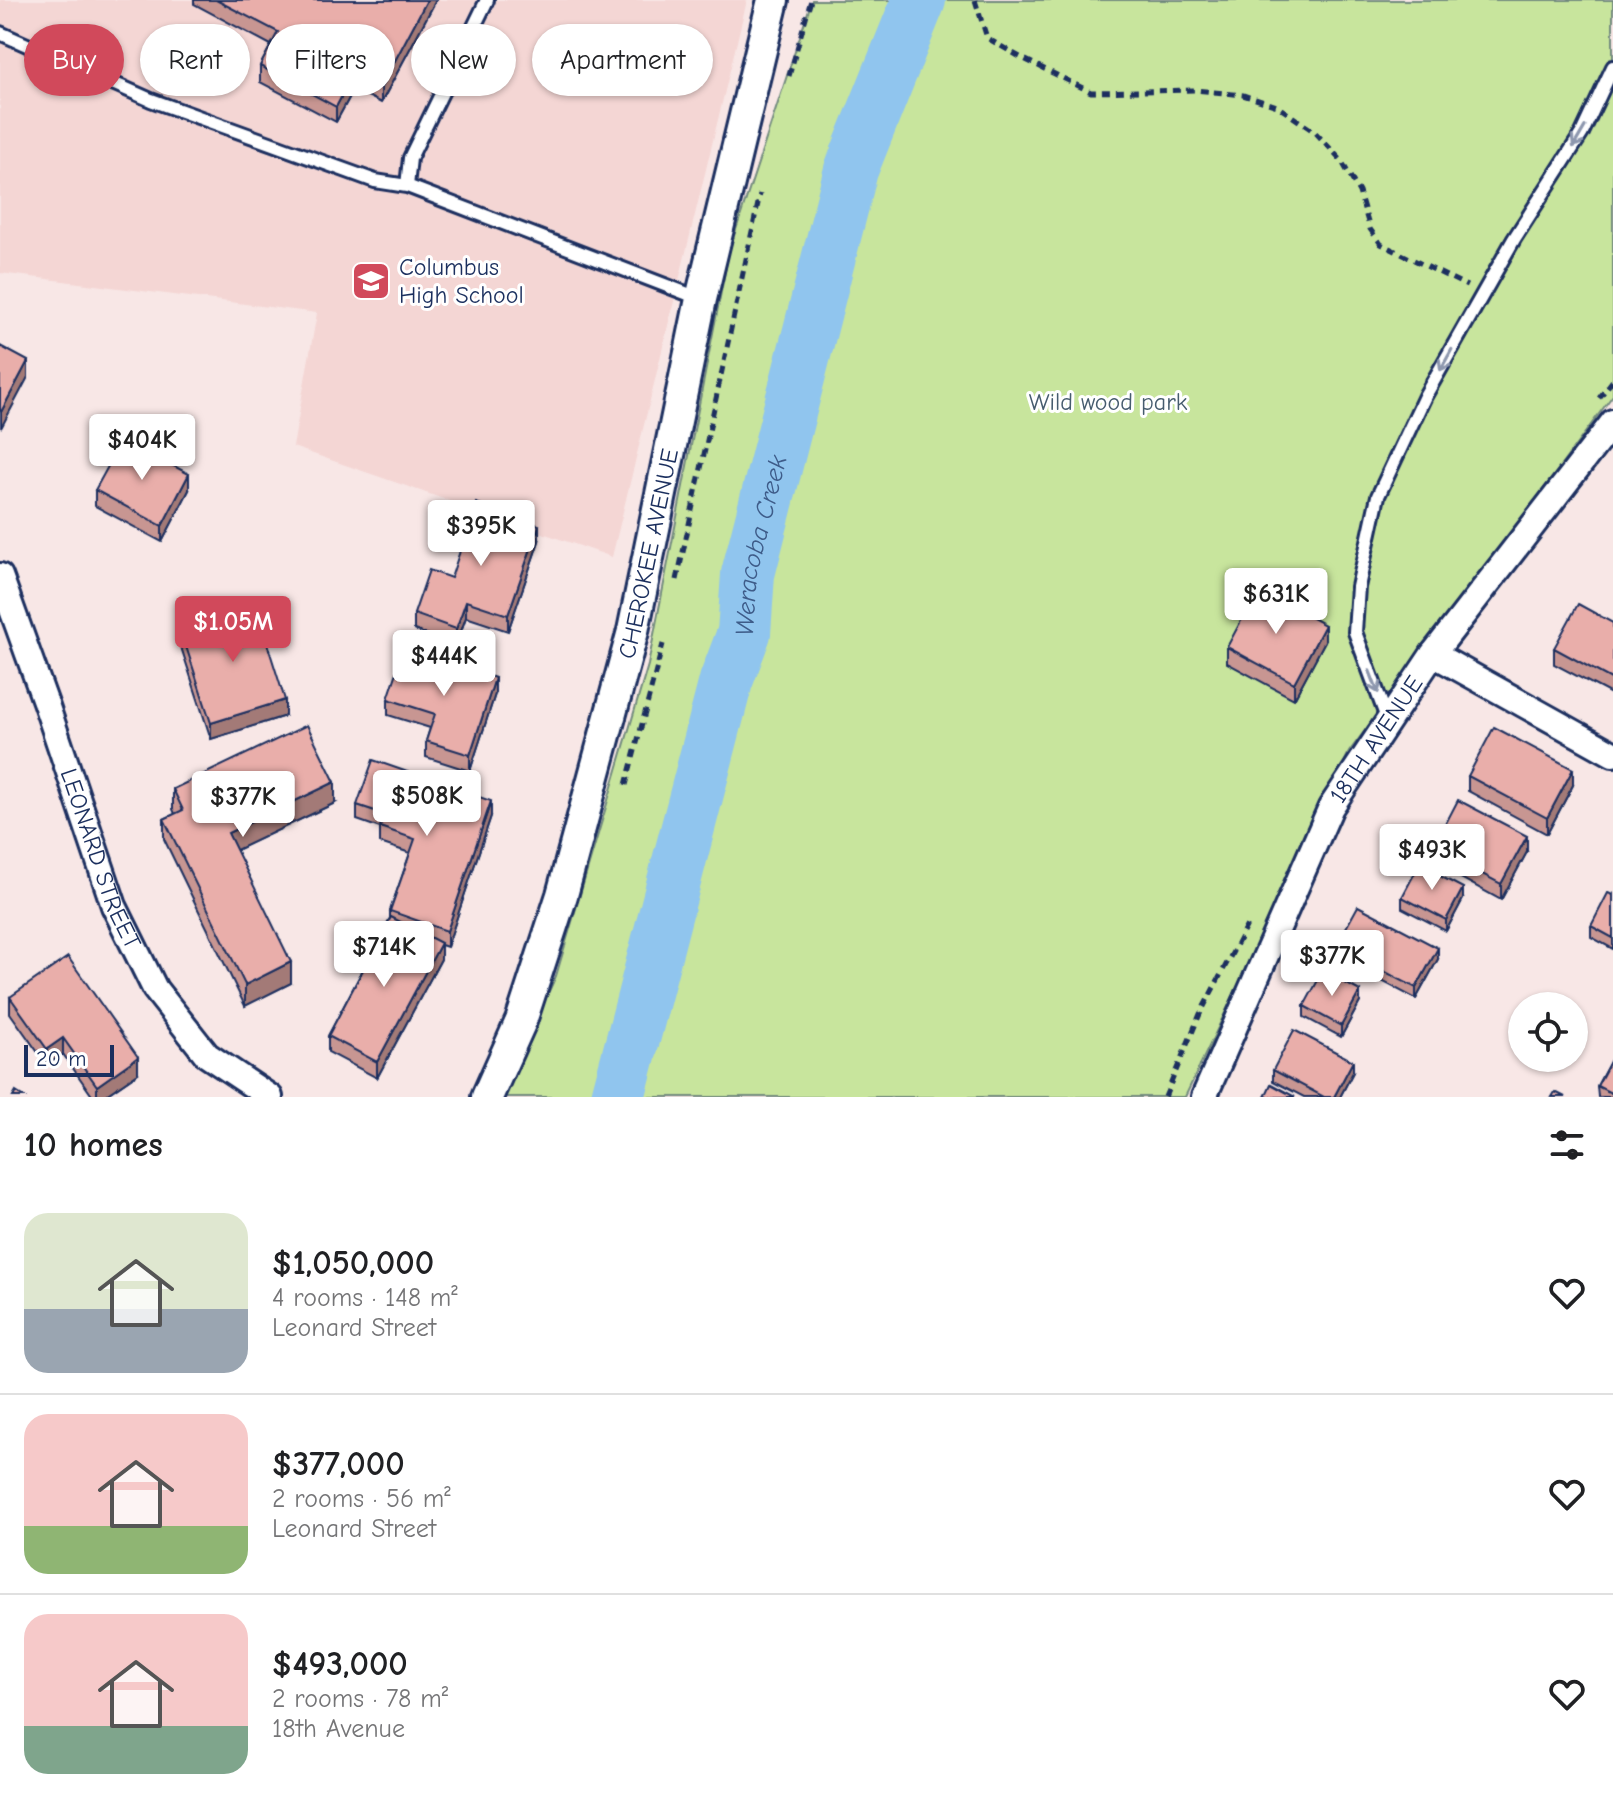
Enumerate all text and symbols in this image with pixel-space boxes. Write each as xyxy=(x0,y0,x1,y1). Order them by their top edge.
chip: Buy xyxy=(24,24,124,96)
chip: Rent xyxy=(140,24,250,96)
chip: Filters xyxy=(266,24,395,96)
chip: New xyxy=(411,24,516,96)
chip: Apartment xyxy=(532,24,713,96)
one-way arrow xyxy=(1571,125,1587,148)
place label: Columbus High School xyxy=(399,253,524,309)
school or university icon: Columbus High School xyxy=(350,260,392,302)
one-way arrow xyxy=(1438,348,1454,371)
park label: Wild wood park xyxy=(1029,388,1188,416)
pin: $404K xyxy=(86,414,198,482)
text: $404K xyxy=(107,425,177,455)
street label: CHEROKEE AVENUE xyxy=(612,446,684,662)
water label: Weracoba Creek xyxy=(730,452,794,637)
pin: $395K xyxy=(425,500,537,568)
text: $395K xyxy=(446,511,516,541)
pin: $631K xyxy=(1220,568,1332,636)
text: $631K xyxy=(1243,579,1309,609)
pin: $1.05M xyxy=(168,596,298,664)
text: $1.05M xyxy=(193,607,273,637)
pin: $444K xyxy=(388,630,500,698)
text: $444K xyxy=(411,641,477,671)
street label: 18TH AVENUE xyxy=(1324,670,1429,808)
one-way arrow xyxy=(1368,670,1382,694)
street label: LEONARD STREET xyxy=(55,765,147,954)
pin: $508K xyxy=(371,770,483,838)
pin: $377K xyxy=(187,771,299,839)
text: $508K xyxy=(391,781,463,811)
text: $377K xyxy=(210,782,276,812)
pin: $493K xyxy=(1376,824,1488,892)
text: $493K xyxy=(1398,835,1466,865)
pin: $714K xyxy=(328,921,440,989)
pin: $377K xyxy=(1276,930,1388,998)
text: $714K xyxy=(352,932,416,962)
text: $377K xyxy=(1299,941,1365,971)
map controls xyxy=(1508,992,1588,1072)
button: locate xyxy=(1508,992,1588,1072)
scale bar xyxy=(24,1041,114,1077)
text: 20 m xyxy=(36,1046,86,1072)
icon: filters xyxy=(1545,1123,1589,1167)
text: 10 homes xyxy=(24,1125,163,1165)
text: $1,050,000 xyxy=(272,1243,434,1283)
icon: home xyxy=(88,1245,184,1341)
icon: heart xyxy=(1545,1271,1589,1315)
text: 4 rooms · 148 m² xyxy=(272,1283,458,1313)
text: Leonard Street xyxy=(272,1313,436,1343)
text: $377,000 xyxy=(272,1444,405,1484)
icon: home xyxy=(88,1446,184,1542)
icon: heart xyxy=(1545,1472,1589,1516)
text: 2 rooms · 56 m² xyxy=(272,1484,451,1514)
text: Leonard Street xyxy=(272,1514,436,1544)
text: $493,000 xyxy=(272,1644,408,1684)
icon: home xyxy=(88,1646,184,1742)
icon: heart xyxy=(1545,1672,1589,1716)
text: 2 rooms · 78 m² xyxy=(272,1684,448,1714)
text: 18th Avenue xyxy=(272,1714,405,1744)

